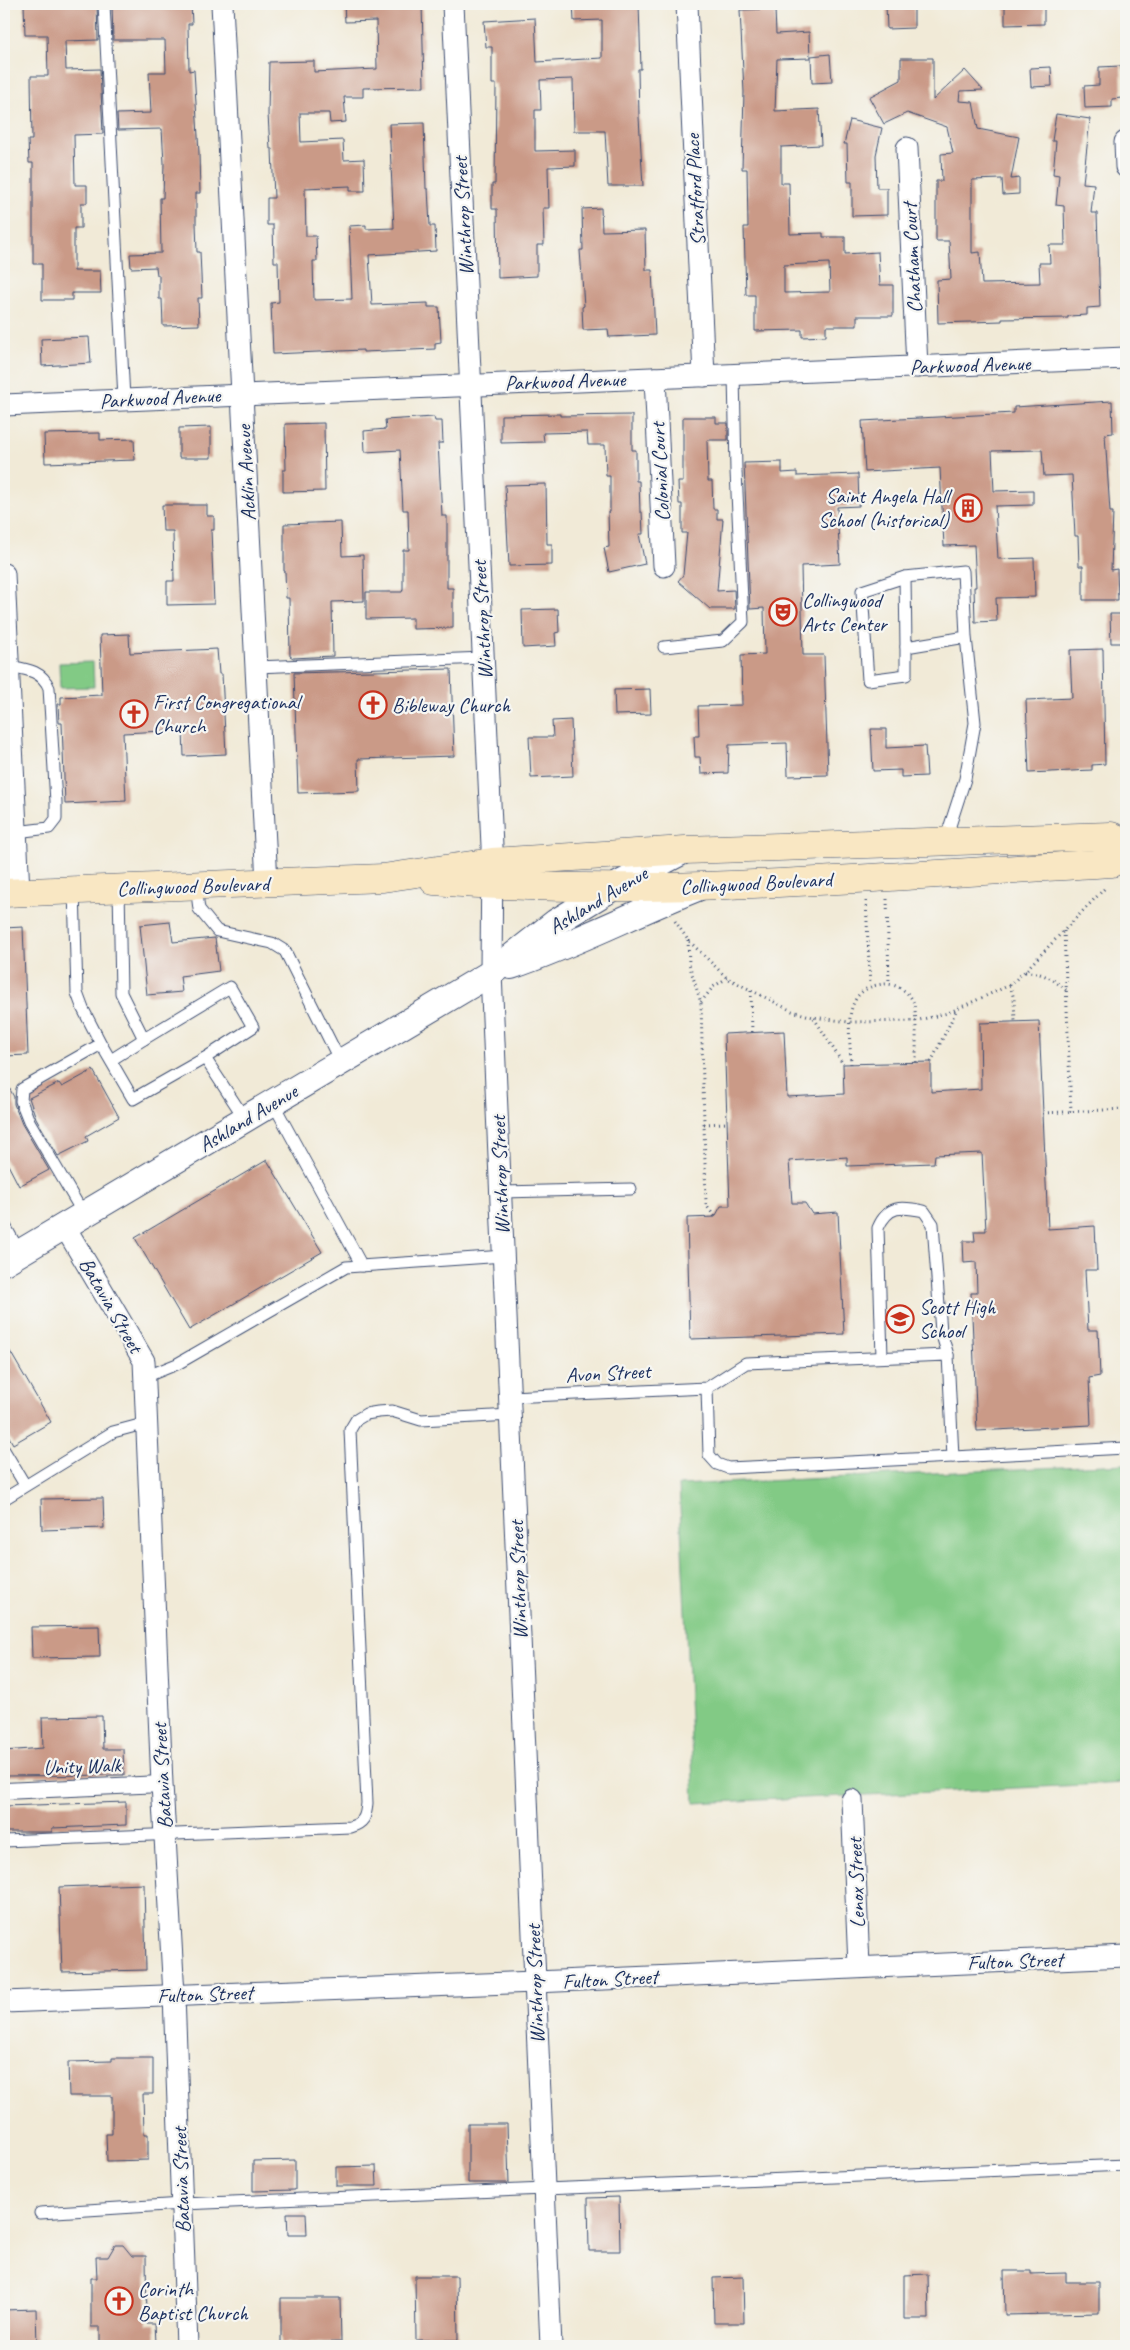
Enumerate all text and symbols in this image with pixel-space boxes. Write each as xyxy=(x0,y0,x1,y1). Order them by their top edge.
street label: Stratford Place xyxy=(679,131,711,247)
street label: Winthrop Street xyxy=(447,154,479,276)
street label: Chatham Court xyxy=(896,199,928,314)
street label: Parkwood Avenue xyxy=(909,350,1032,380)
street label: Parkwood Avenue xyxy=(504,366,627,396)
street label: Parkwood Avenue xyxy=(99,382,222,414)
street label: Colonial Court xyxy=(644,420,676,522)
street label: Acklin Avenue xyxy=(230,422,261,522)
place label: Saint Angela Hall School (historical) xyxy=(818,483,952,533)
building icon: Saint Angela Hall School (historical) xyxy=(953,493,983,523)
street label: Winthrop Street xyxy=(466,558,498,680)
place label: Collingwood Arts Center xyxy=(802,587,888,637)
theatre icon: Collingwood Arts Center xyxy=(768,597,798,627)
place label: First Congregational Church xyxy=(153,689,303,739)
church icon: Bibleway Church xyxy=(358,690,388,720)
place label: Bibleway Church xyxy=(392,692,512,718)
church icon: First Congregational Church xyxy=(119,699,149,729)
street label: Ashland Avenue xyxy=(544,859,654,940)
street label: Collingwood Boulevard xyxy=(679,866,836,900)
street label: Collingwood Boulevard xyxy=(117,870,273,902)
street label: Ashland Avenue xyxy=(194,1077,304,1158)
street label: Winthrop Street xyxy=(485,1113,515,1235)
street label: Batavia Street xyxy=(73,1253,150,1359)
place label: Scott High School xyxy=(919,1294,997,1344)
school or university icon: Scott High School xyxy=(885,1304,915,1334)
street label: Avon Street xyxy=(565,1358,653,1388)
street label: Winthrop Street xyxy=(503,1518,533,1640)
street label: Batavia Street xyxy=(146,1720,178,1830)
street label: Unity Walk xyxy=(43,1752,122,1780)
street label: Lenox Street xyxy=(841,1835,871,1929)
street label: Winthrop Street xyxy=(520,1922,550,2044)
street label: Fulton Street xyxy=(967,1946,1066,1976)
street label: Fulton Street xyxy=(562,1963,661,1994)
street label: Fulton Street xyxy=(157,1979,256,2009)
street label: Batavia Street xyxy=(166,2125,196,2233)
place label: Corinth Baptist Church xyxy=(138,2276,249,2326)
church icon: Corinth Baptist Church xyxy=(104,2286,134,2316)

